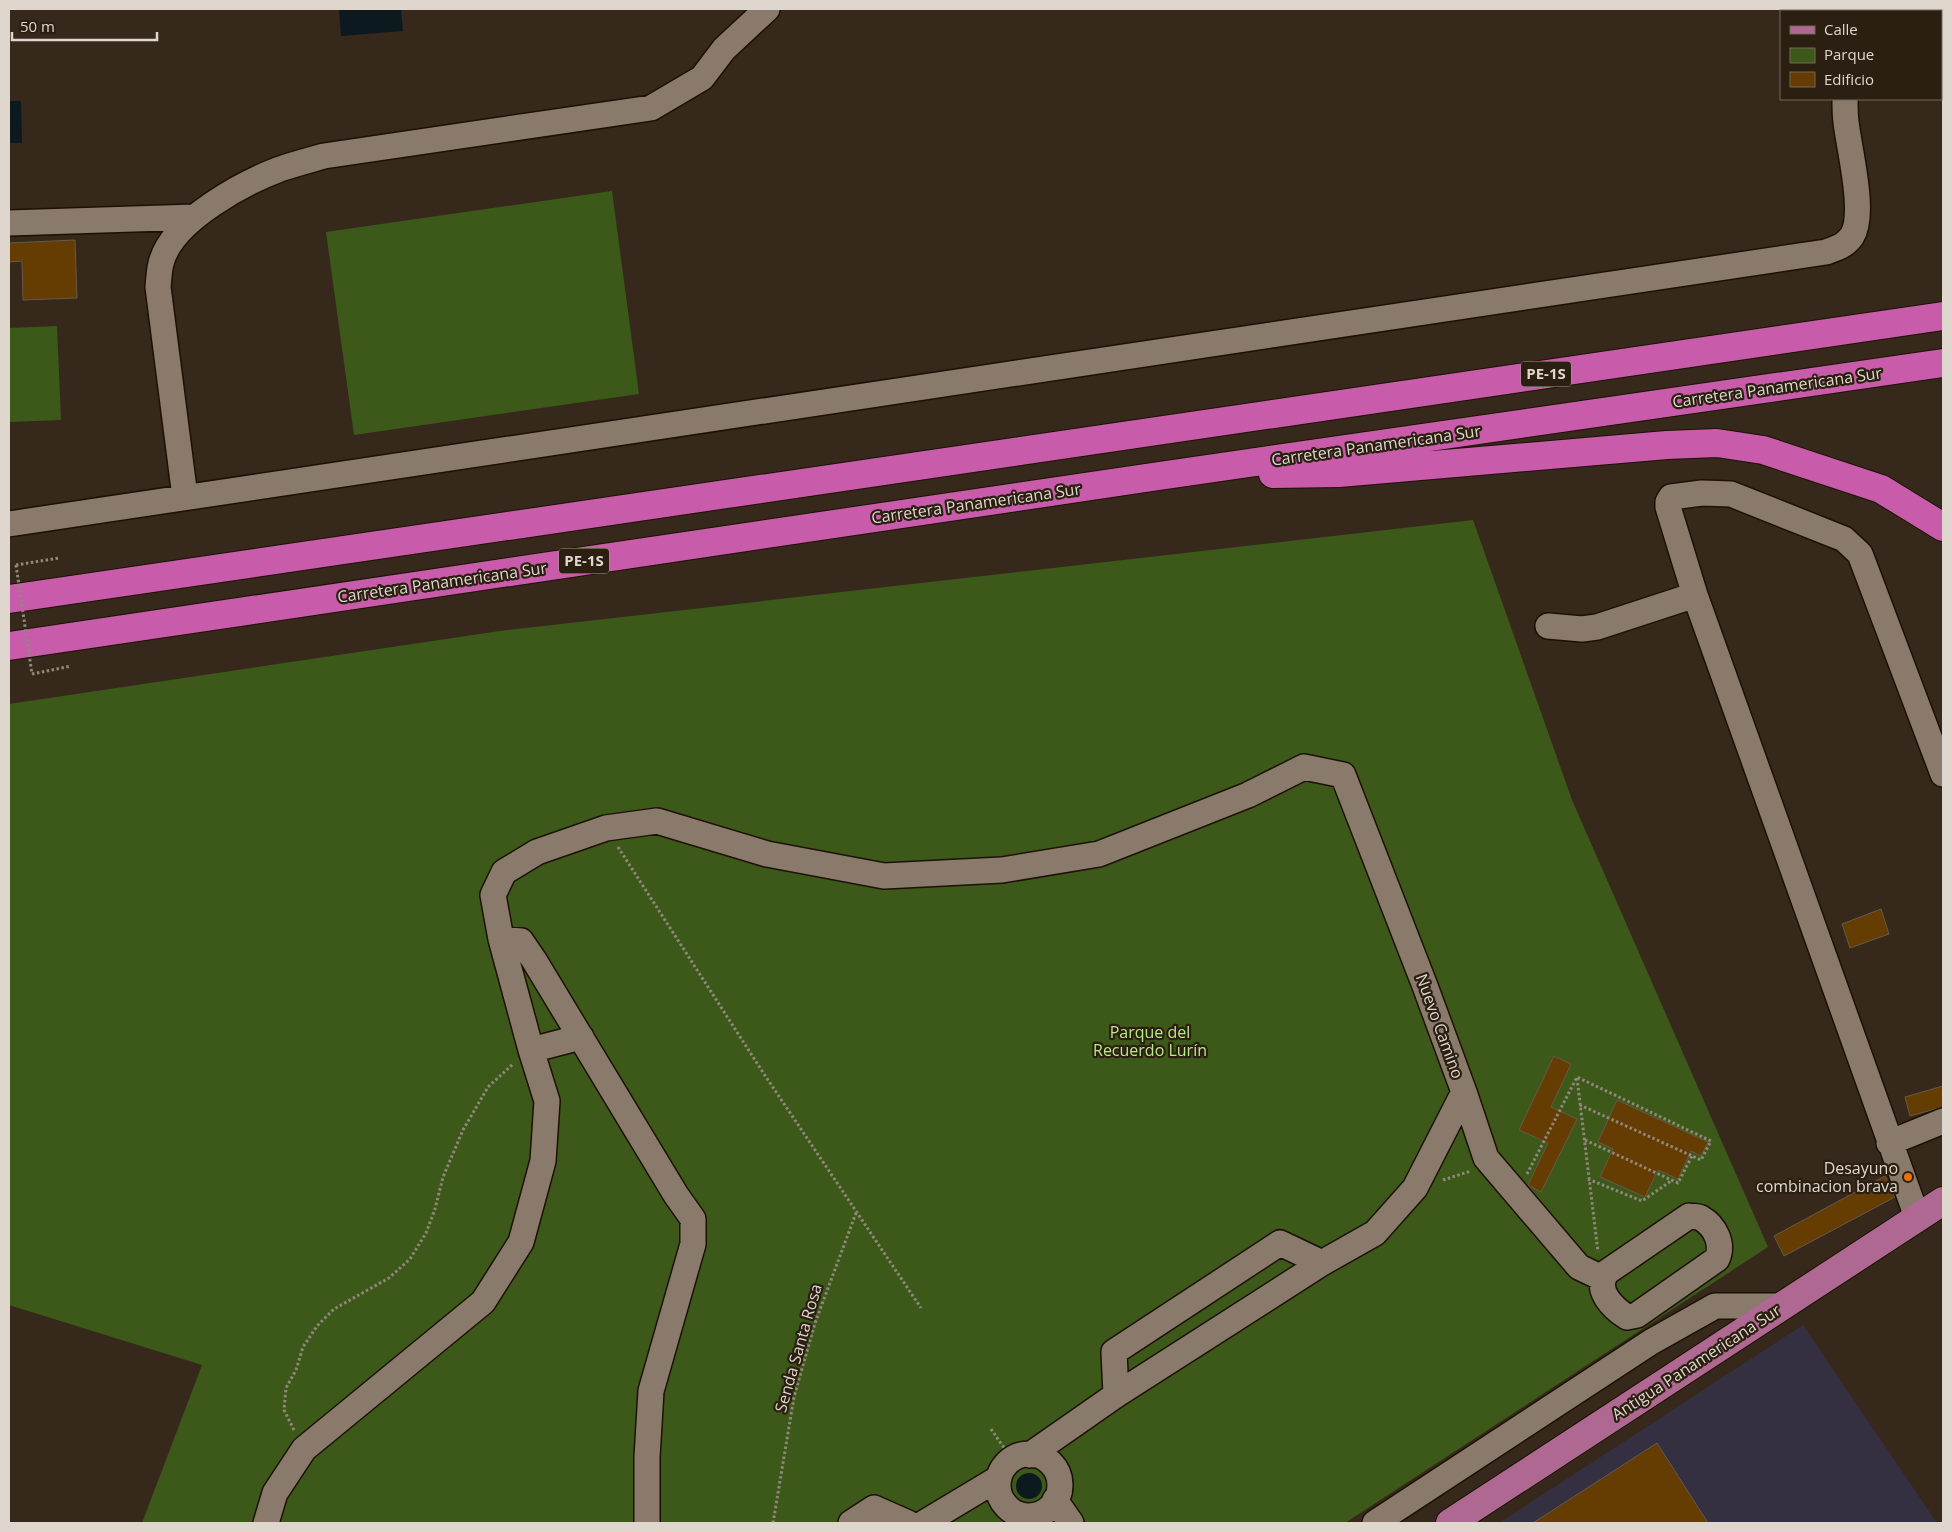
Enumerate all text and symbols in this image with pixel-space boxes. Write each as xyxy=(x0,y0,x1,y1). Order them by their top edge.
scale bar xyxy=(12,10,158,42)
legend xyxy=(1780,10,1942,100)
text: 50 m xyxy=(20,16,55,36)
text: Calle xyxy=(1824,19,1858,39)
text: Parque xyxy=(1824,44,1874,64)
text: Edificio xyxy=(1824,69,1874,89)
street label: Carretera Panamericana Sur xyxy=(1671,361,1884,413)
road number: PE-1S xyxy=(1521,362,1571,386)
street label: Carretera Panamericana Sur xyxy=(1270,419,1483,471)
street label: Carretera Panamericana Sur xyxy=(870,477,1083,529)
road number: PE-1S xyxy=(559,548,609,574)
street label: Carretera Panamericana Sur xyxy=(336,556,549,608)
street label: Nuevo Camino xyxy=(1411,971,1469,1081)
park label: Parque del Recuerdo Lurín xyxy=(1093,1021,1207,1061)
place label: Desayuno combinacion brava xyxy=(1756,1157,1898,1197)
marker: Desayuno combinacion brava xyxy=(1902,1171,1914,1183)
street label: Senda Santa Rosa xyxy=(769,1281,827,1415)
street label: Antigua Panamericana Sur xyxy=(1607,1299,1785,1425)

